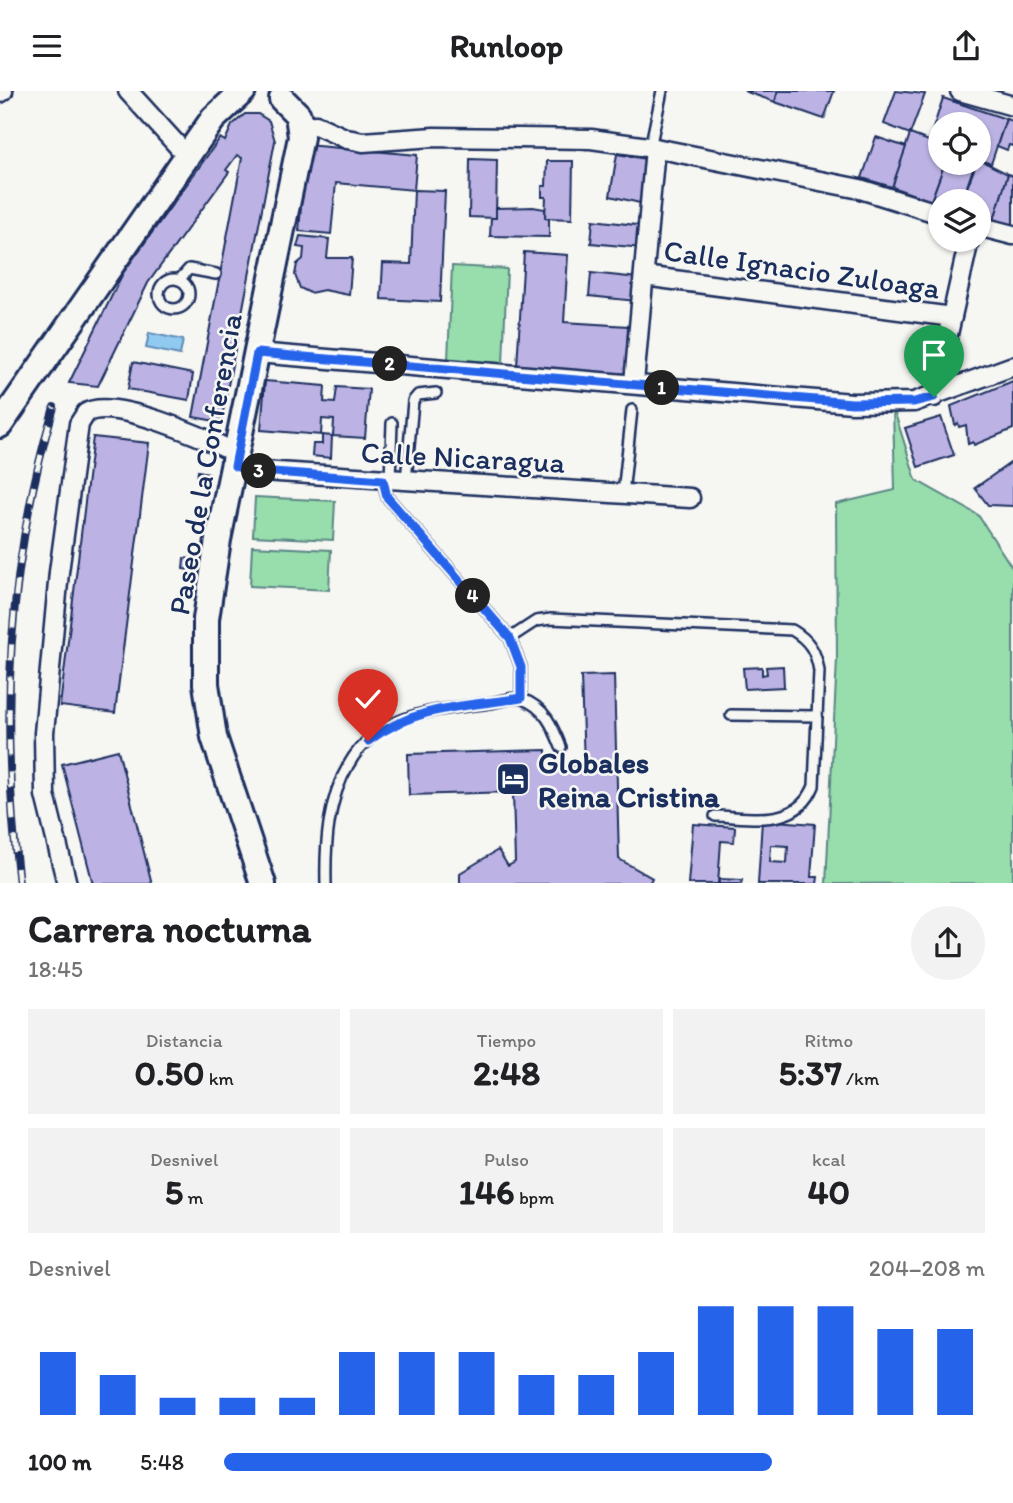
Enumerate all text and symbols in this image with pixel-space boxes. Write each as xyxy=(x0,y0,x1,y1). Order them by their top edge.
icon: menu xyxy=(28,27,66,65)
text: Runloop xyxy=(450,27,563,65)
icon: share xyxy=(947,27,985,65)
map controls xyxy=(928,112,991,252)
button: locate xyxy=(928,112,991,175)
button: layers xyxy=(928,189,991,252)
street label: Calle Ignacio Zuloaga xyxy=(661,231,943,307)
street label: Paseo de la Conferencia xyxy=(160,310,250,618)
pin xyxy=(904,325,964,397)
icon: arrive xyxy=(915,336,953,374)
pin: 2 xyxy=(372,347,408,381)
text: 2 xyxy=(385,352,395,375)
pin: 1 xyxy=(644,371,680,405)
text: 1 xyxy=(657,376,666,399)
street label: Calle Nicaragua xyxy=(360,433,567,481)
pin: 3 xyxy=(242,453,276,489)
text: 3 xyxy=(253,459,264,482)
pin: 4 xyxy=(456,579,490,613)
text: 4 xyxy=(467,584,478,607)
pin xyxy=(338,669,398,741)
icon: check xyxy=(349,680,387,718)
place label: Globales Reina Cristina xyxy=(538,744,720,815)
hotel icon: Globales Reina Cristina xyxy=(494,760,532,798)
text: Carrera nocturna xyxy=(28,906,311,952)
button: share xyxy=(911,906,985,980)
text: 18:45 xyxy=(28,955,83,983)
text: Distancia xyxy=(146,1029,223,1052)
text: Tiempo xyxy=(477,1029,536,1052)
text: Ritmo xyxy=(805,1029,853,1052)
text: 0.50 xyxy=(134,1052,205,1094)
text: 2:48 xyxy=(473,1052,540,1094)
text: 5:37 xyxy=(778,1052,842,1094)
text: km xyxy=(205,1067,234,1090)
text: /km xyxy=(842,1067,879,1090)
text: Desnivel xyxy=(150,1148,218,1171)
text: Pulso xyxy=(484,1148,529,1171)
text: kcal xyxy=(812,1148,846,1171)
text: 5 xyxy=(165,1171,183,1213)
text: 146 xyxy=(459,1171,515,1213)
text: 40 xyxy=(808,1171,850,1213)
text: m xyxy=(183,1186,203,1209)
text: bpm xyxy=(515,1186,554,1209)
text: Desnivel xyxy=(28,1254,111,1282)
text: 204–208 m xyxy=(869,1254,985,1282)
text: 100 m xyxy=(28,1448,92,1476)
text: 5:48 xyxy=(140,1448,184,1476)

